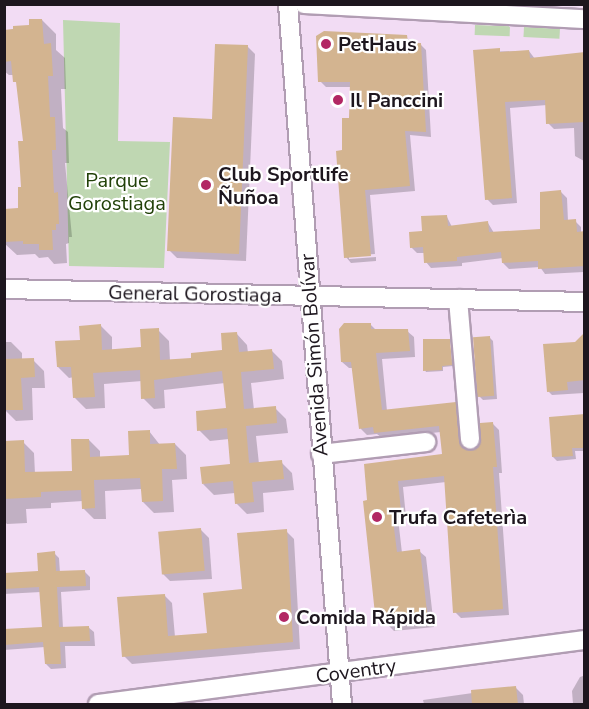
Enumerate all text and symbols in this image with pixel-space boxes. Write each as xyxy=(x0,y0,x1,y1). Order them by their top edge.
place label: PetHaus xyxy=(338,32,417,56)
marker: PetHaus xyxy=(319,37,333,51)
place label: Il Panccini xyxy=(350,88,443,112)
marker: Il Panccini xyxy=(331,93,345,107)
place label: Club Sportlife Ñuñoa xyxy=(218,162,348,209)
park label: Parque Gorostiaga xyxy=(68,168,166,215)
marker: Club Sportlife Ñuñoa xyxy=(199,178,213,192)
street label: Avenida Simón Bolívar xyxy=(295,253,333,457)
street label: General Gorostiaga xyxy=(108,280,282,308)
place label: Trufa Cafeterìa xyxy=(389,505,527,529)
marker: Trufa Cafeterìa xyxy=(370,510,384,524)
place label: Comida Rápida xyxy=(296,605,436,629)
marker: Comida Rápida xyxy=(277,610,291,624)
street label: Coventry xyxy=(314,653,398,689)

